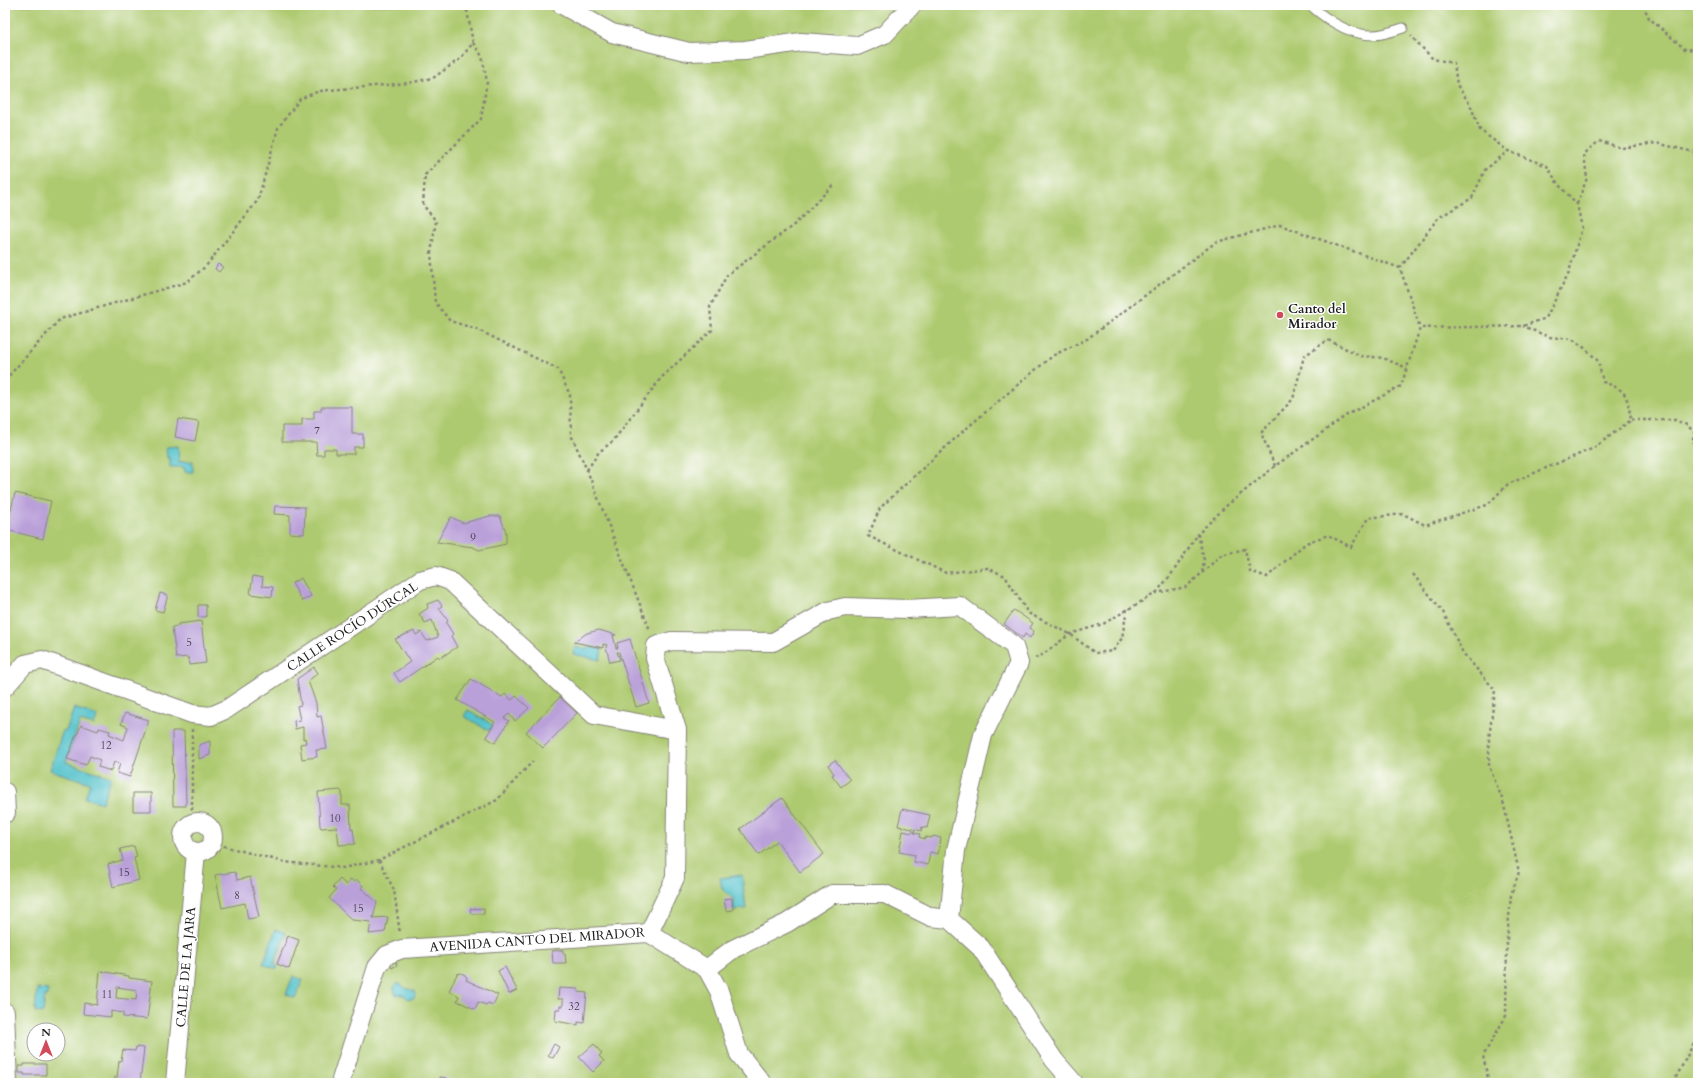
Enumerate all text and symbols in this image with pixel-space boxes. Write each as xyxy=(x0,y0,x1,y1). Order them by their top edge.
place label: Canto del Mirador xyxy=(1288,300,1346,333)
marker: Canto del Mirador xyxy=(1275,310,1285,320)
house number: 7 xyxy=(314,423,320,438)
house number: 9 xyxy=(470,530,476,545)
street label: CALLE ROCÍO DÚRCAL xyxy=(283,578,422,676)
house number: 5 xyxy=(186,635,192,650)
house number: 12 xyxy=(100,738,112,753)
house number: 10 xyxy=(329,811,341,826)
house number: 15 xyxy=(118,865,130,880)
house number: 8 xyxy=(234,888,240,903)
house number: 15 xyxy=(352,901,364,916)
street label: CALLE DE LA JARA xyxy=(172,905,200,1028)
street label: AVENIDA CANTO DEL MIRADOR xyxy=(429,923,645,957)
house number: 11 xyxy=(101,987,113,1002)
house number: 32 xyxy=(568,999,580,1014)
north arrow xyxy=(26,1022,66,1062)
text: N xyxy=(41,1025,51,1040)

